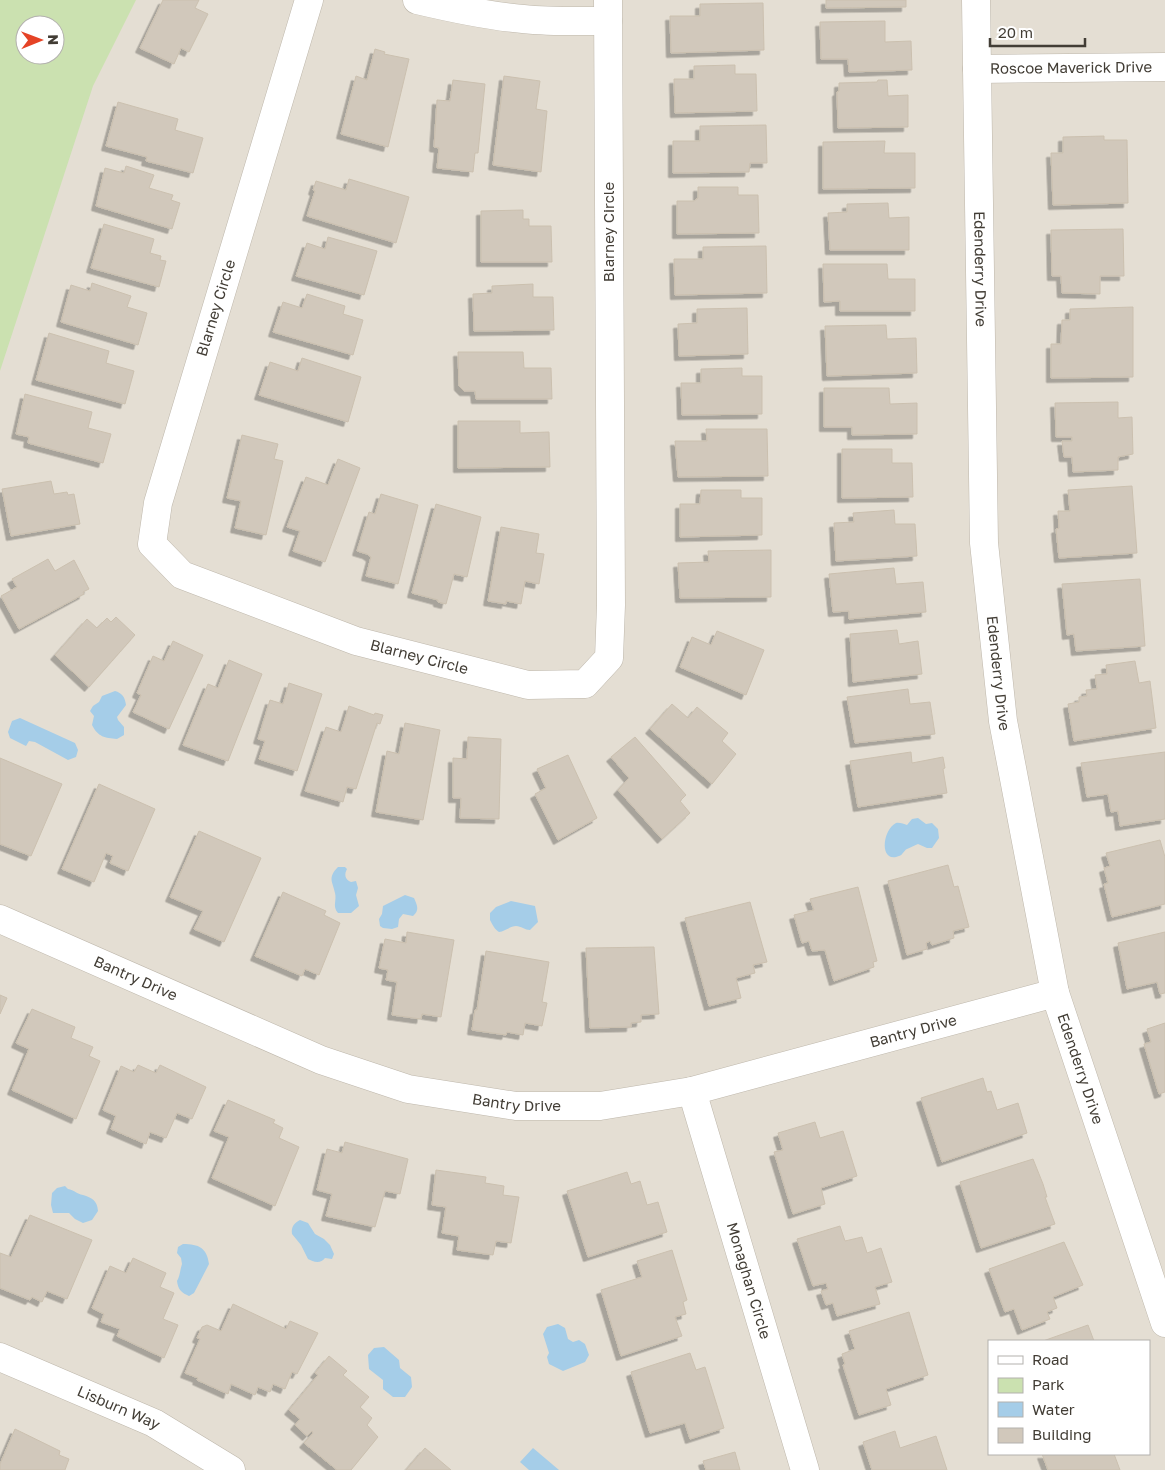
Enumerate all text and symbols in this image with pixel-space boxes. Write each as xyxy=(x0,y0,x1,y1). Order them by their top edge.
north arrow xyxy=(15,15,65,65)
scale bar xyxy=(990,15,1085,47)
text: 20 m xyxy=(998,23,1033,41)
text: N xyxy=(45,34,62,45)
street label: Roscoe Maverick Drive xyxy=(990,57,1152,77)
street label: Blarney Circle xyxy=(599,182,617,282)
street label: Edenderry Drive xyxy=(971,211,991,327)
street label: Blarney Circle xyxy=(192,257,238,358)
street label: Edenderry Drive xyxy=(984,615,1015,732)
street label: Blarney Circle xyxy=(368,635,471,677)
street label: Bantry Drive xyxy=(91,951,181,1004)
street label: Bantry Drive xyxy=(867,1010,959,1051)
street label: Edenderry Drive xyxy=(1054,1011,1108,1127)
street label: Bantry Drive xyxy=(471,1089,561,1115)
street label: Monaghan Circle xyxy=(724,1220,776,1341)
legend xyxy=(988,1340,1150,1455)
text: Road xyxy=(1032,1350,1069,1368)
text: Park xyxy=(1032,1375,1065,1393)
street label: Lisburn Way xyxy=(75,1381,164,1433)
text: Water xyxy=(1032,1400,1075,1418)
text: Building xyxy=(1032,1425,1092,1443)

